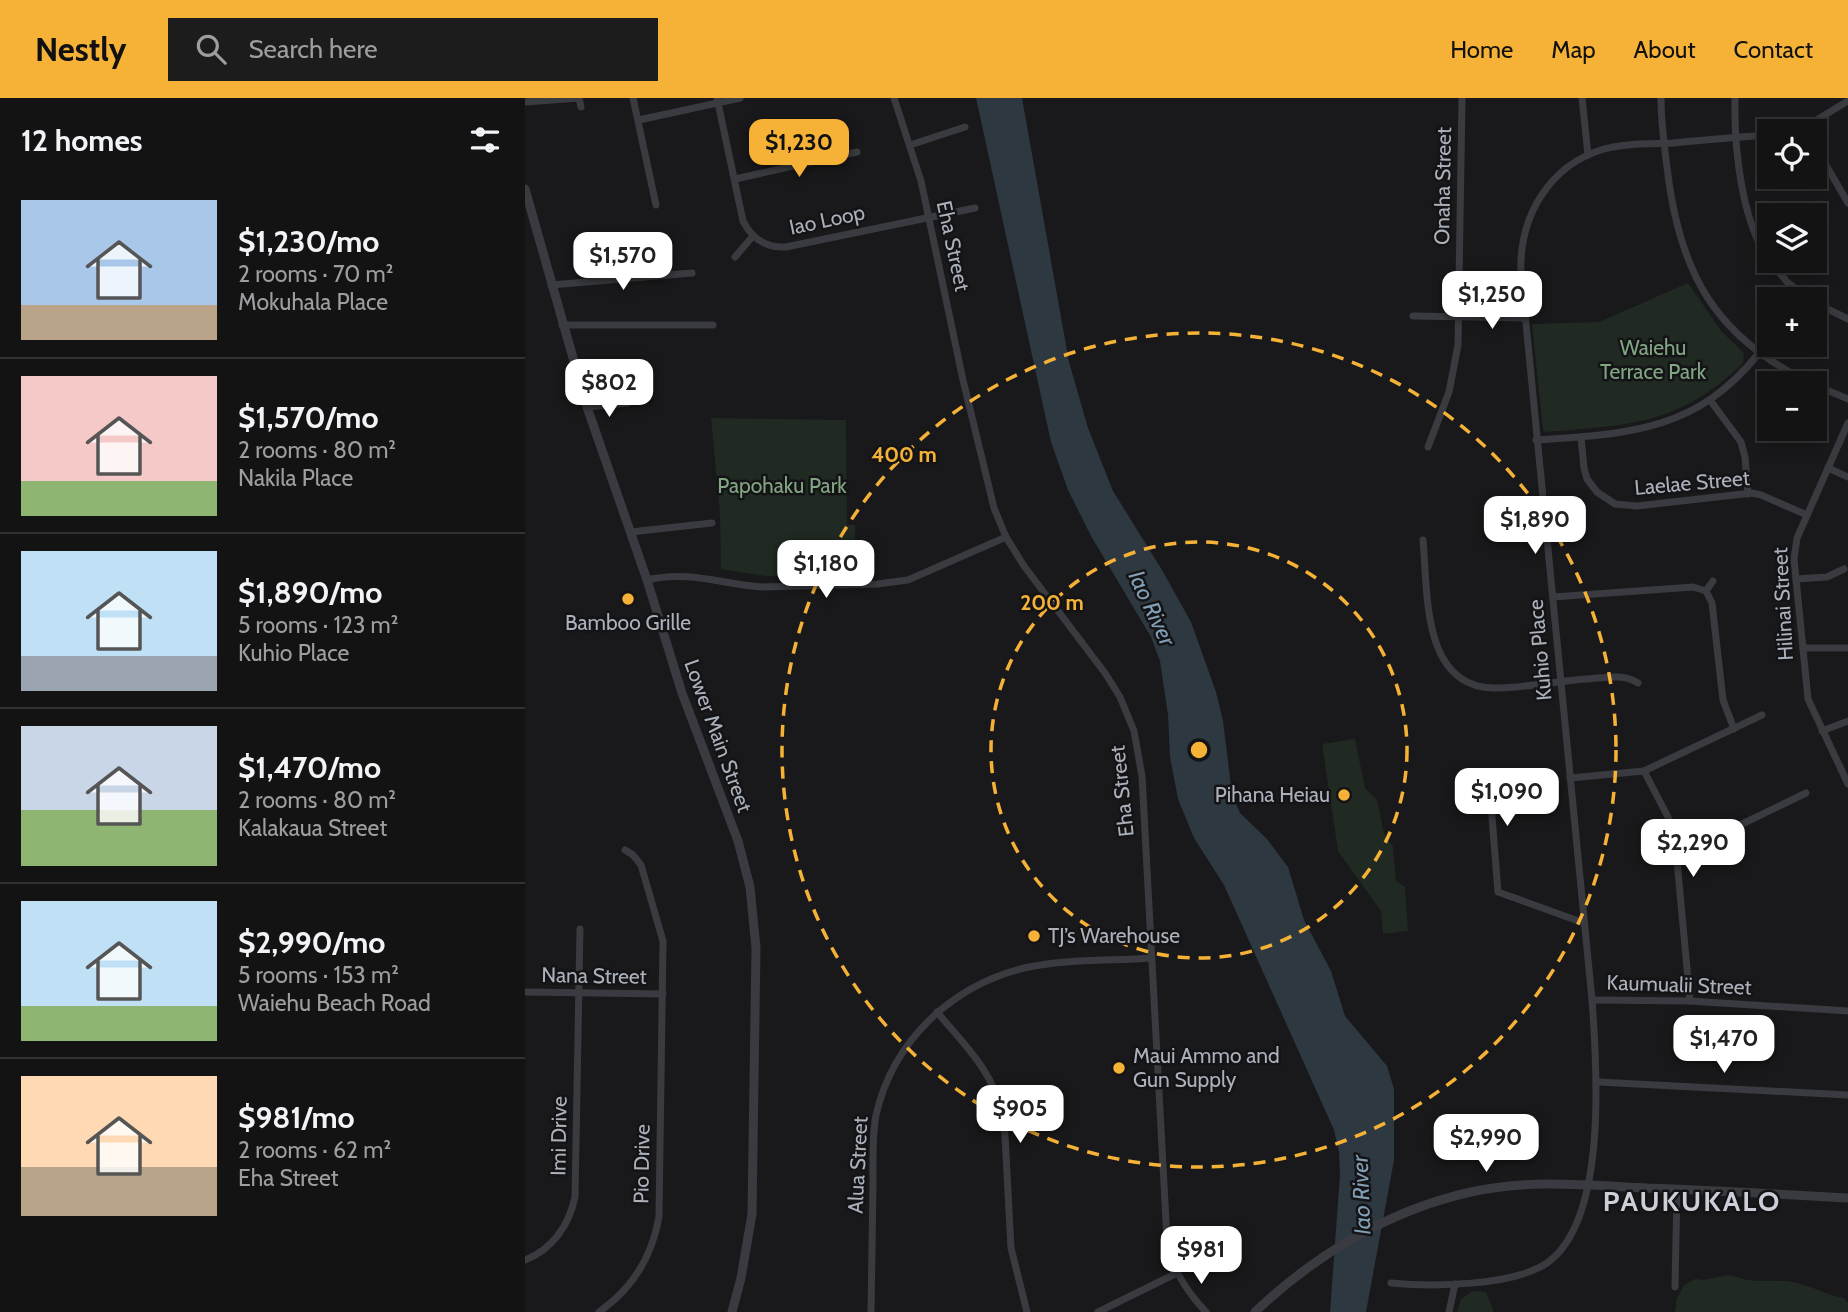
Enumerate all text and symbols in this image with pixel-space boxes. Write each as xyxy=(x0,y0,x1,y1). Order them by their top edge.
search box xyxy=(168,18,658,81)
text: Nestly xyxy=(35,29,126,69)
icon: search xyxy=(192,30,230,68)
text: Search here xyxy=(248,33,378,65)
text: Home xyxy=(1450,35,1513,64)
text: Map xyxy=(1551,35,1596,64)
text: About xyxy=(1634,35,1696,64)
text: Contact xyxy=(1734,35,1813,64)
map controls xyxy=(1757,119,1827,441)
button: locate xyxy=(1757,119,1827,189)
pin: $1,230 xyxy=(742,120,856,179)
icon: filters xyxy=(466,121,504,159)
text: 12 homes xyxy=(21,122,143,159)
street label: Onaha Street xyxy=(1429,127,1456,245)
text: $1,230 xyxy=(765,128,833,156)
street label: Eha Street xyxy=(932,198,975,293)
street label: Iao Loop xyxy=(787,199,867,240)
button: layers xyxy=(1757,203,1827,273)
text: $1,230/mo xyxy=(238,223,379,260)
icon: home xyxy=(77,228,161,312)
pin: $1,570 xyxy=(566,232,680,292)
text: $1,570 xyxy=(589,241,657,269)
text: 2 rooms · 70 m² xyxy=(238,260,393,288)
pin: $1,250 xyxy=(1435,272,1549,331)
text: $1,250 xyxy=(1458,280,1526,308)
button: + xyxy=(1757,287,1827,357)
text: Mokuhala Place xyxy=(238,288,388,316)
park label: Waiehu Terrace Park xyxy=(1600,335,1707,384)
pin: $802 xyxy=(568,360,650,419)
text: $802 xyxy=(581,368,637,396)
button: − xyxy=(1757,371,1827,441)
text: $1,570/mo xyxy=(238,399,379,436)
icon: home xyxy=(77,404,161,488)
text: 2 rooms · 80 m² xyxy=(238,436,396,464)
text: 400 m xyxy=(871,442,937,467)
text: Nakila Place xyxy=(238,464,353,492)
street label: Laelae Street xyxy=(1633,465,1751,500)
park label: Papohaku Park xyxy=(717,473,847,498)
pin: $1,890 xyxy=(1478,496,1592,556)
text: $1,890 xyxy=(1500,505,1570,533)
pin: $1,180 xyxy=(769,540,883,600)
street label: Hilinai Street xyxy=(1767,547,1798,661)
text: $1,180 xyxy=(793,549,859,577)
water label: Iao River xyxy=(1122,566,1182,651)
text: $1,890/mo xyxy=(238,574,382,611)
icon: home xyxy=(77,579,161,663)
text: 200 m xyxy=(1020,590,1084,615)
marker: Bamboo Grille xyxy=(620,591,636,607)
street label: Kuhio Place xyxy=(1523,598,1556,702)
place label: Bamboo Grille xyxy=(565,610,691,635)
text: 5 rooms · 123 m² xyxy=(238,611,398,639)
text: Kuhio Place xyxy=(238,639,349,667)
street label: Lower Main Street xyxy=(679,656,758,816)
centre of rings xyxy=(1187,738,1211,762)
street label: Eha Street xyxy=(1104,744,1139,838)
text: $1,470/mo xyxy=(238,749,381,786)
icon: home xyxy=(77,754,161,838)
pin: $1,090 xyxy=(1450,768,1564,828)
text: $1,090 xyxy=(1471,777,1543,805)
place label: Pihana Heiau xyxy=(1215,782,1330,807)
text: 2 rooms · 80 m² xyxy=(238,786,396,814)
marker: Pihana Heiau xyxy=(1336,787,1352,803)
text: Kalakaua Street xyxy=(238,814,387,842)
pin: $2,290 xyxy=(1636,820,1750,879)
text: $2,290 xyxy=(1657,828,1729,856)
place label: TJ’s Warehouse xyxy=(1048,923,1180,948)
text: $2,990/mo xyxy=(238,924,385,961)
marker: TJ’s Warehouse xyxy=(1026,928,1042,944)
icon: home xyxy=(77,929,161,1013)
text: 5 rooms · 153 m² xyxy=(238,961,399,989)
street label: Nana Street xyxy=(541,962,647,989)
street label: Kaumualii Street xyxy=(1606,969,1752,1000)
text: Waiehu Beach Road xyxy=(238,989,431,1017)
pin: $1,470 xyxy=(1667,1016,1781,1075)
text: $1,470 xyxy=(1689,1024,1759,1052)
place label: Maui Ammo and Gun Supply xyxy=(1133,1043,1280,1092)
marker: Maui Ammo and Gun Supply xyxy=(1111,1060,1127,1076)
pin: $905 xyxy=(979,1086,1061,1145)
text: $905 xyxy=(993,1094,1047,1122)
street label: Imi Drive xyxy=(545,1096,572,1176)
text: $981/mo xyxy=(238,1099,355,1136)
icon: home xyxy=(77,1104,161,1188)
pin: $2,990 xyxy=(1429,1114,1543,1174)
street label: Alua Street xyxy=(842,1116,873,1214)
text: $2,990 xyxy=(1450,1123,1522,1151)
street label: Pio Drive xyxy=(628,1124,655,1204)
text: 2 rooms · 62 m² xyxy=(238,1136,391,1164)
water label: Iao River xyxy=(1346,1154,1376,1235)
text: Eha Street xyxy=(238,1164,339,1192)
district label: PAUKUKALO xyxy=(1603,1184,1781,1218)
pin: $981 xyxy=(1160,1226,1242,1286)
text: $981 xyxy=(1177,1235,1225,1263)

